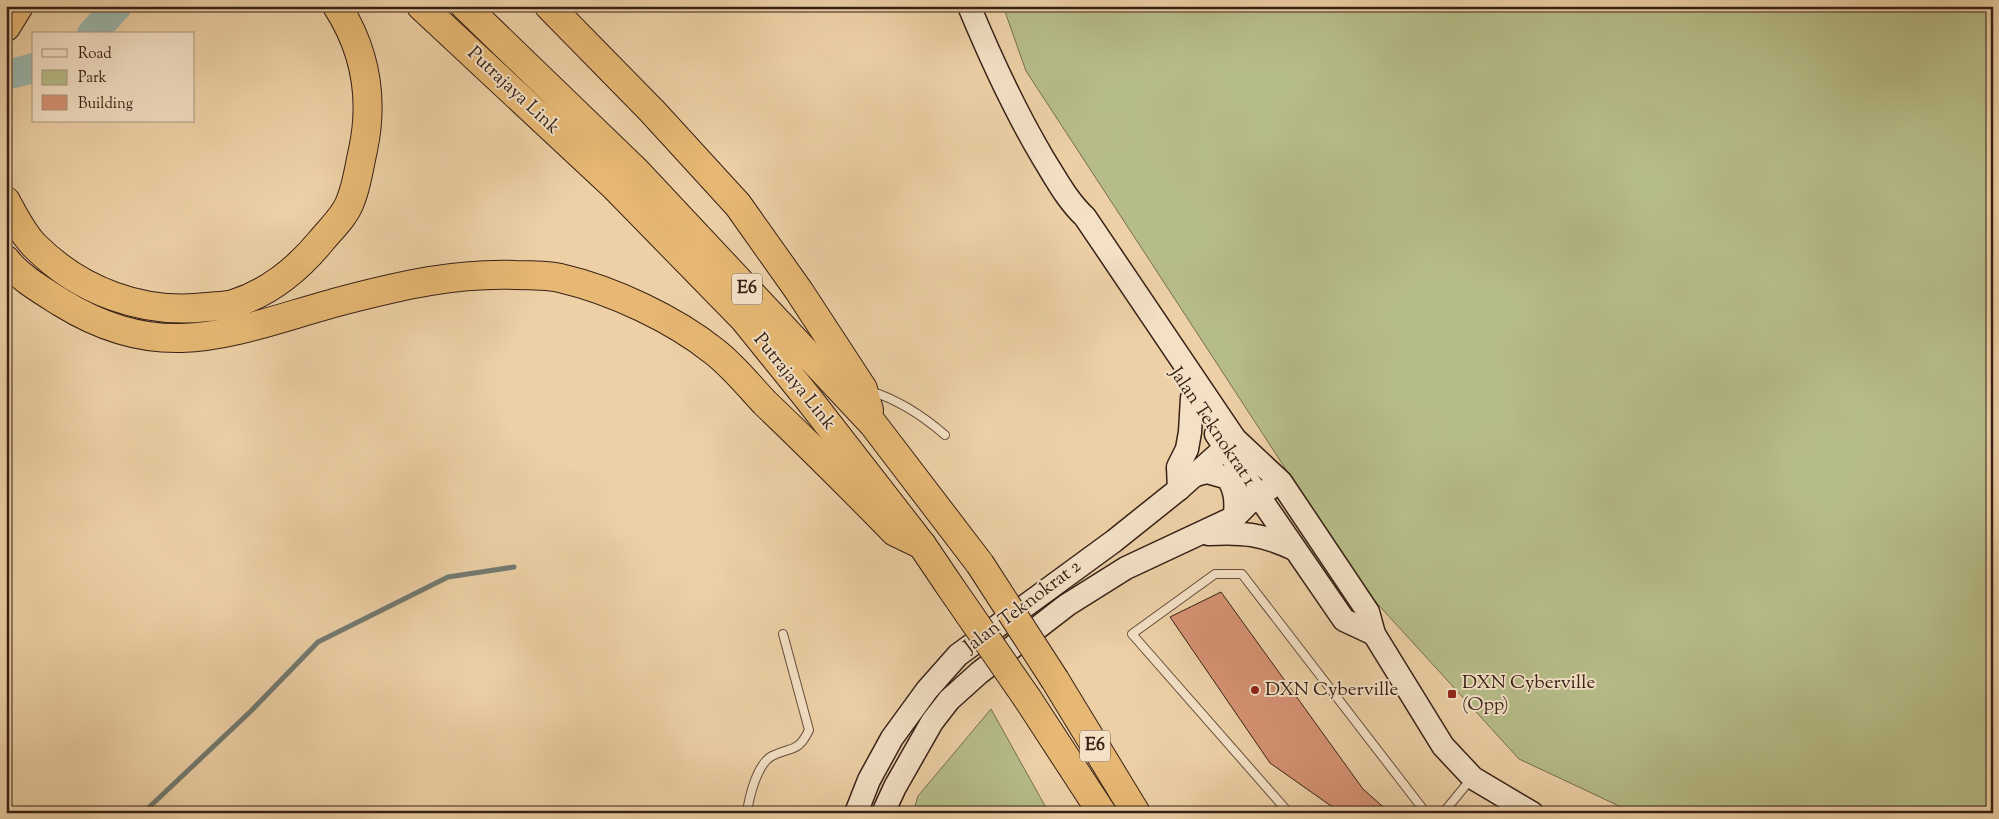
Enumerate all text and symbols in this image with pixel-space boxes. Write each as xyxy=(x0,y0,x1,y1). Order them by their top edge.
legend xyxy=(32,32,195,122)
street label: Putrajaya Link xyxy=(461,41,566,142)
text: Road xyxy=(78,44,112,65)
text: Park xyxy=(78,68,107,89)
text: Building xyxy=(78,94,133,115)
road number: E6 xyxy=(732,274,762,304)
street label: Putrajaya Link xyxy=(746,328,842,437)
street label: Jalan Teknokrat 1 xyxy=(1162,361,1262,492)
street label: Jalan Teknokrat 2 xyxy=(958,554,1087,661)
place label: DXN Cyberville (Opp) xyxy=(1462,670,1595,719)
place label: DXN Cyberville xyxy=(1265,677,1398,704)
marker: DXN Cyberville xyxy=(1249,684,1261,696)
marker: DXN Cyberville (Opp) xyxy=(1446,688,1458,700)
road number: E6 xyxy=(1080,730,1110,761)

